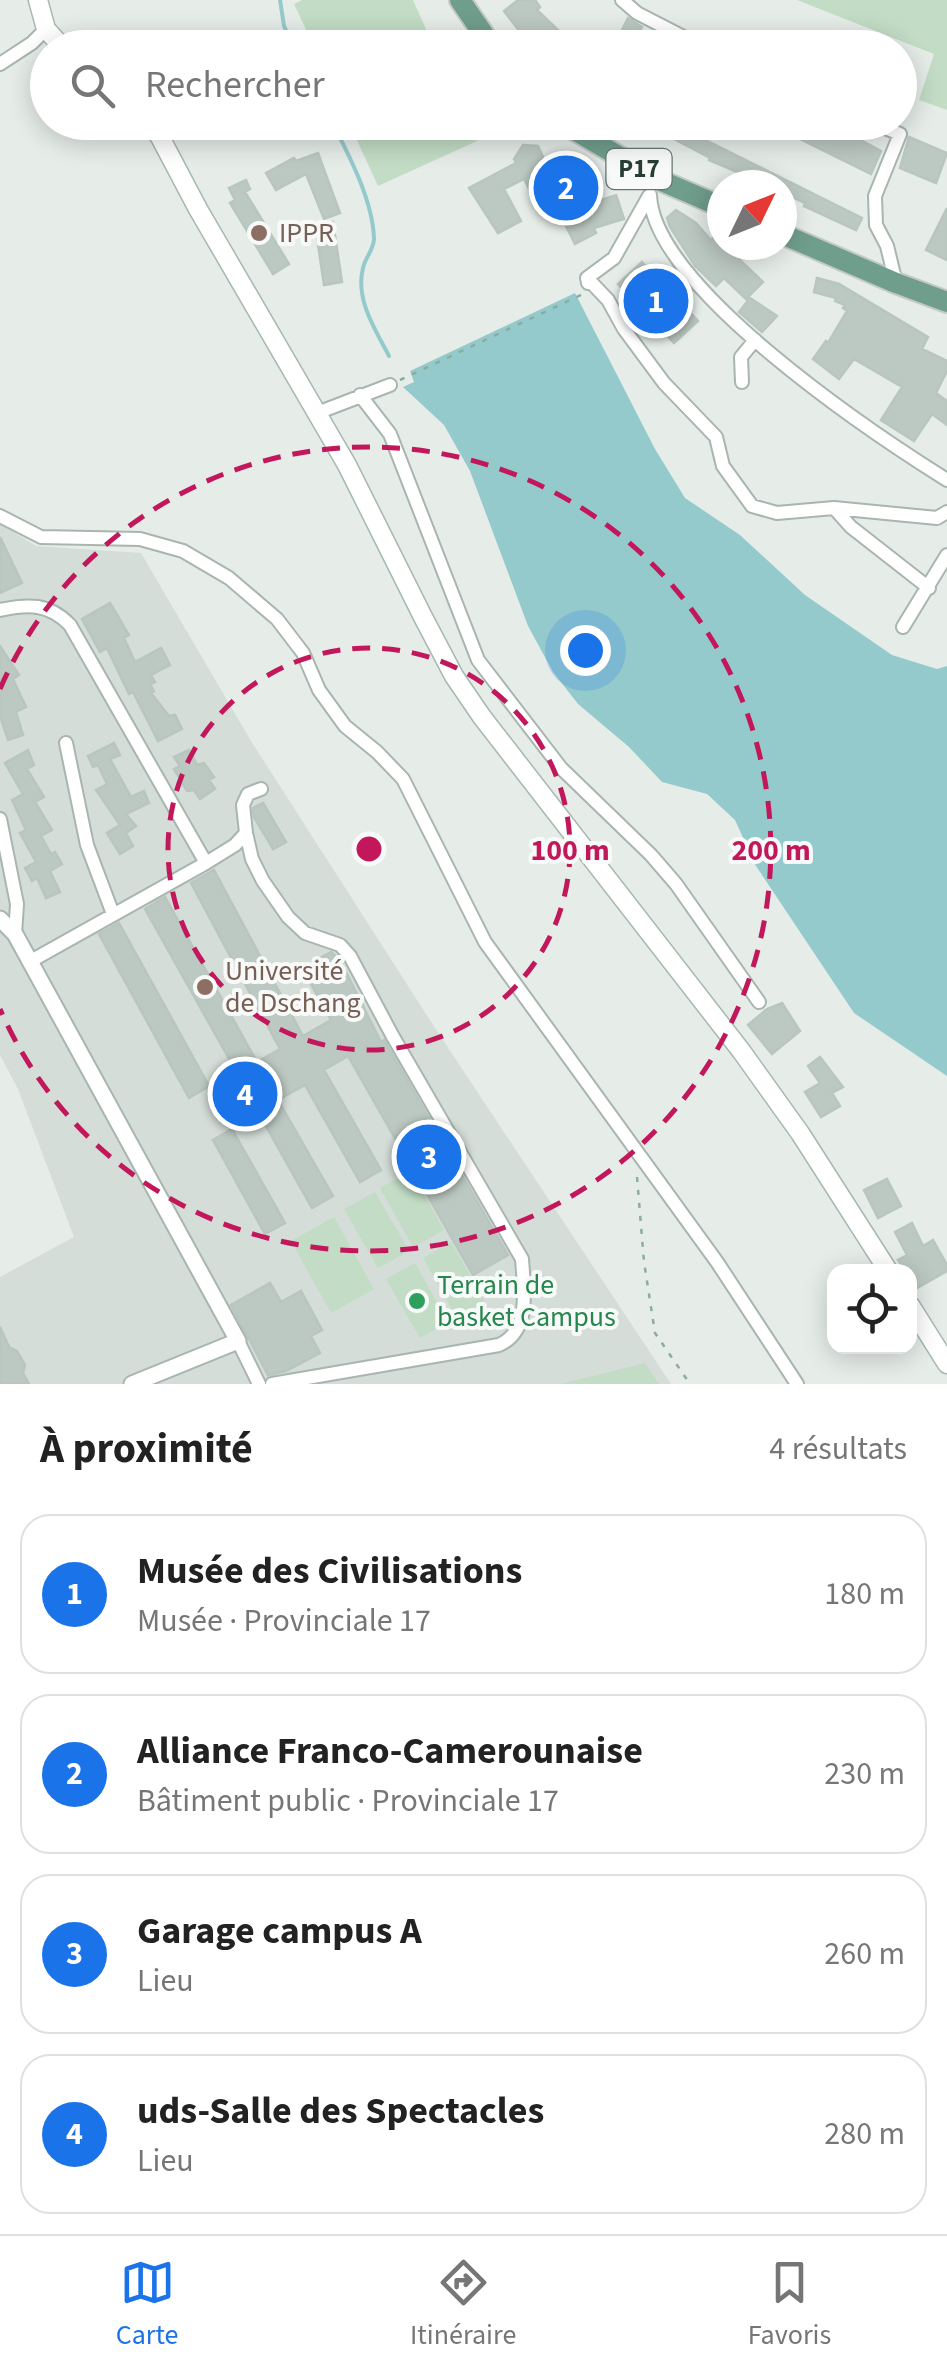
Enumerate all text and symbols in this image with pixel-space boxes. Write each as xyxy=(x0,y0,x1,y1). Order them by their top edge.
search box xyxy=(30,30,917,140)
icon: search xyxy=(65,58,120,113)
text: Rechercher xyxy=(145,58,325,112)
road number: P17 xyxy=(606,149,672,189)
pin: 2 xyxy=(534,150,598,226)
north arrow xyxy=(707,170,797,260)
place label: IPPR xyxy=(279,213,334,253)
marker: IPPR xyxy=(248,222,270,244)
pin: 1 xyxy=(624,264,688,338)
your location xyxy=(560,625,611,676)
text: 100 m xyxy=(530,829,610,872)
text: 200 m xyxy=(731,829,811,872)
centre of rings xyxy=(351,831,387,867)
place label: Université de Dschang xyxy=(225,951,361,1023)
marker: Université de Dschang xyxy=(194,976,216,998)
pin: 4 xyxy=(212,1056,278,1132)
pin: 3 xyxy=(396,1120,462,1194)
map controls xyxy=(827,1264,917,1354)
button: locate xyxy=(827,1264,917,1354)
place label: Terrain de basket Campus xyxy=(437,1265,616,1337)
marker: Terrain de basket Campus xyxy=(406,1290,428,1312)
text: À proximité xyxy=(40,1419,253,1479)
text: 4 résultats xyxy=(769,1426,907,1472)
text: Musée des Civilisations xyxy=(137,1544,522,1598)
text: 1 xyxy=(66,1571,83,1617)
text: 180 m xyxy=(824,1571,905,1617)
text: Musée · Provinciale 17 xyxy=(137,1598,431,1644)
text: Alliance Franco-Camerounaise xyxy=(137,1724,643,1778)
text: 2 xyxy=(66,1751,83,1797)
text: 230 m xyxy=(824,1751,905,1797)
text: Bâtiment public · Provinciale 17 xyxy=(137,1778,559,1824)
text: Garage campus A xyxy=(137,1904,422,1958)
text: 3 xyxy=(66,1931,83,1977)
text: 260 m xyxy=(824,1931,905,1977)
text: Lieu xyxy=(137,1958,194,2004)
text: uds-Salle des Spectacles xyxy=(137,2084,544,2138)
text: 4 xyxy=(66,2111,83,2157)
text: 280 m xyxy=(824,2111,905,2157)
text: Lieu xyxy=(137,2138,194,2184)
tab: Carte xyxy=(116,2255,179,2355)
tab: Itinéraire xyxy=(410,2255,516,2355)
tab: Favoris xyxy=(748,2255,831,2355)

